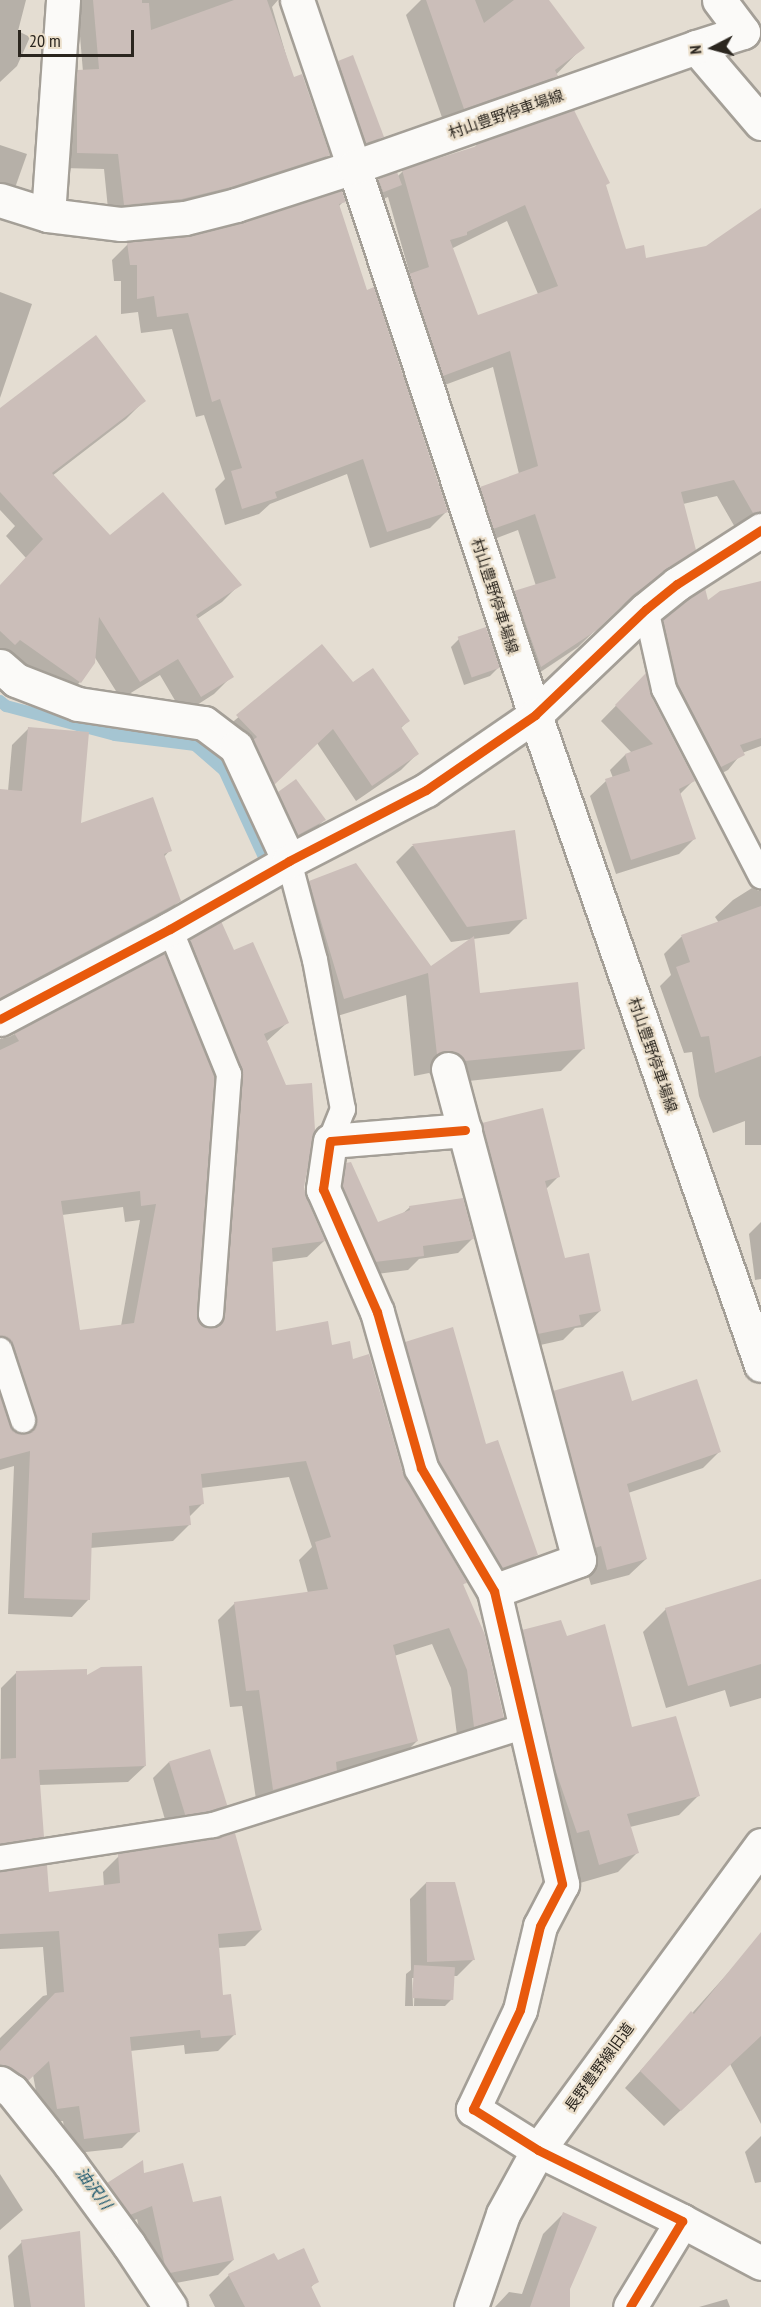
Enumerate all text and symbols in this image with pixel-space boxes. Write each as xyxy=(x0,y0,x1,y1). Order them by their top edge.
scale bar xyxy=(21,18,136,56)
north arrow xyxy=(683,18,743,78)
text: 20 m xyxy=(29,29,61,52)
text: N xyxy=(685,45,705,55)
street label: 村山豊野停車場線 xyxy=(446,86,566,142)
street label: 村山豊野停車場線 xyxy=(468,536,522,656)
street label: 村山豊野停車場線 xyxy=(625,995,681,1115)
street label: 長野豊野線旧道 xyxy=(561,2019,637,2115)
water label: 油沢川 xyxy=(72,2163,116,2213)

